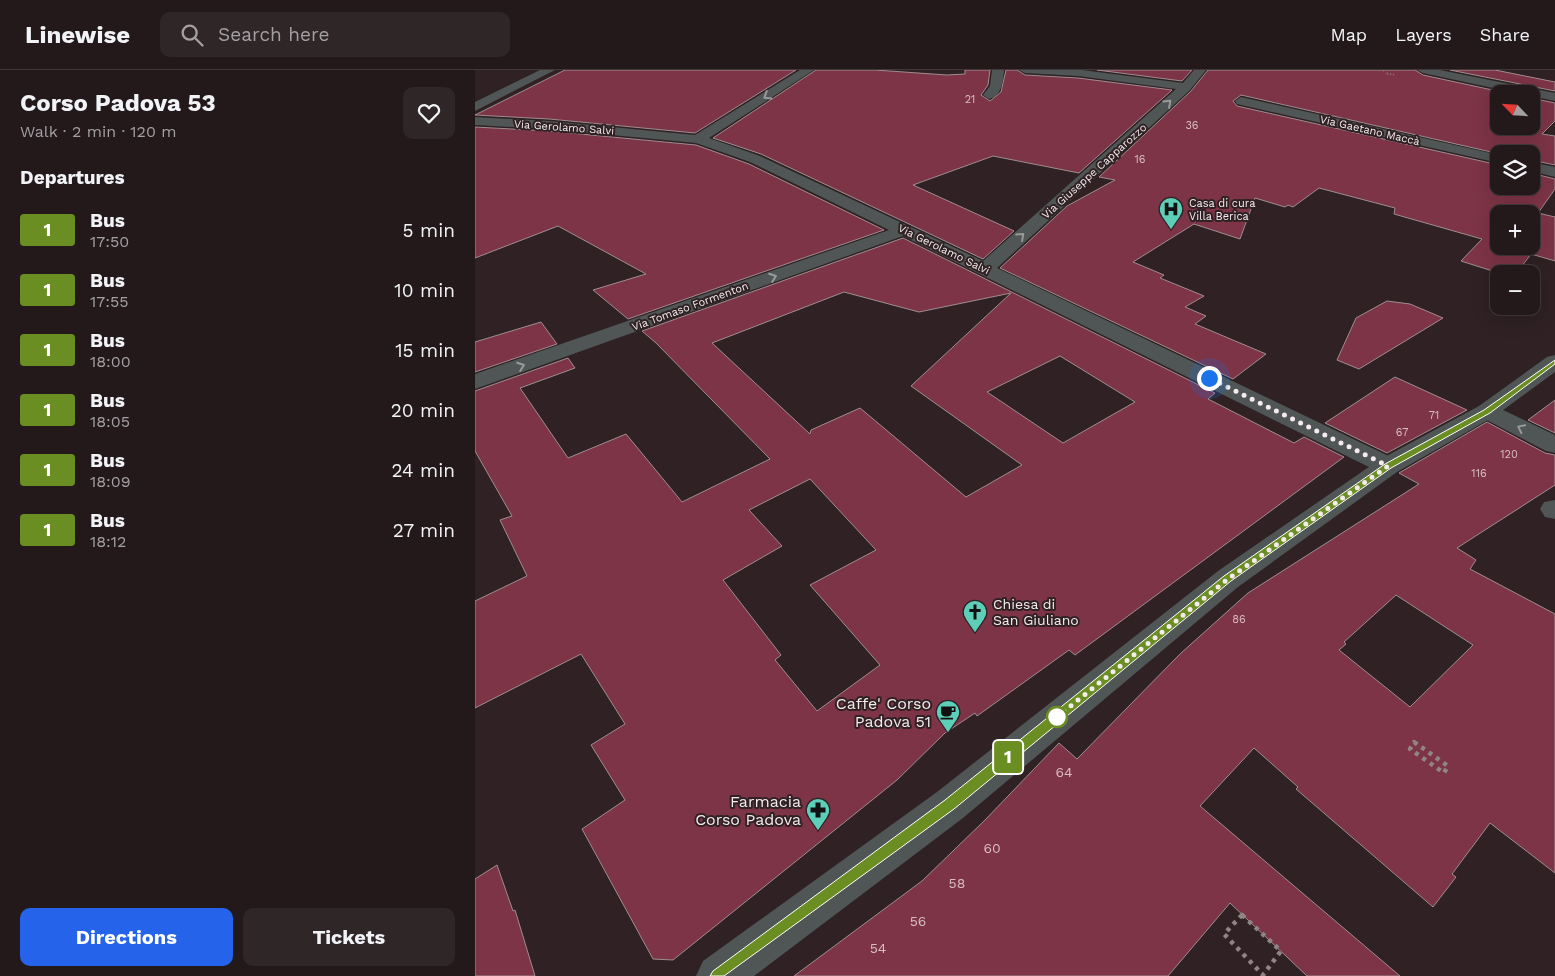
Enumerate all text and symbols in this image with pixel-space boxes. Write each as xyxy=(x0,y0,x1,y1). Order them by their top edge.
search box xyxy=(160,12,510,57)
text: Linewise xyxy=(25,21,130,49)
icon: search xyxy=(178,21,206,49)
text: Search here xyxy=(218,23,329,46)
text: Map xyxy=(1330,24,1367,45)
text: Layers xyxy=(1395,24,1452,45)
text: Share xyxy=(1480,24,1530,45)
north arrow xyxy=(1490,85,1540,135)
map controls xyxy=(1490,85,1540,315)
button: heart xyxy=(403,87,455,139)
text: Corso Padova 53 xyxy=(20,89,216,117)
one-way arrow xyxy=(763,90,772,99)
house number: 21 xyxy=(965,93,975,106)
one-way arrow xyxy=(1162,100,1171,109)
street label: Via Gaetano Maccà xyxy=(1319,113,1421,148)
street label: Via Gerolamo Salvi xyxy=(513,118,615,137)
house number: 36 xyxy=(1185,119,1199,132)
street label: Via Giuseppe Capparozzo xyxy=(1039,121,1149,222)
text: Walk · 2 min · 120 m xyxy=(20,122,177,141)
button: layers xyxy=(1490,145,1540,195)
house number: 16 xyxy=(1135,153,1146,166)
text: Departures xyxy=(20,166,125,189)
hospital icon: Casa di cura Villa Berica xyxy=(1158,196,1184,230)
place label: Casa di cura Villa Berica xyxy=(1189,197,1255,223)
button: + xyxy=(1490,205,1540,255)
text: Bus xyxy=(90,209,125,232)
text: 1 xyxy=(44,219,51,240)
text: 5 min xyxy=(403,219,455,242)
street label: Via Gerolamo Salvi xyxy=(896,222,992,277)
text: 17:50 xyxy=(90,232,129,251)
one-way arrow xyxy=(1016,233,1025,242)
button: − xyxy=(1490,265,1540,315)
text: Bus xyxy=(90,269,125,292)
one-way arrow xyxy=(768,272,777,282)
text: 1 xyxy=(44,279,51,300)
text: 10 min xyxy=(394,279,455,302)
street label: Via Tomaso Formenton xyxy=(630,279,750,334)
text: 17:55 xyxy=(90,292,129,311)
text: Bus xyxy=(90,329,125,352)
text: 1 xyxy=(44,339,51,360)
text: 15 min xyxy=(395,339,455,362)
text: 18:00 xyxy=(90,352,131,371)
one-way arrow xyxy=(516,362,525,372)
your location xyxy=(1197,366,1222,391)
text: Bus xyxy=(90,389,125,412)
text: 1 xyxy=(44,399,51,420)
text: 20 min xyxy=(391,399,455,422)
house number: 71 xyxy=(1429,409,1439,422)
text: 18:05 xyxy=(90,412,130,431)
one-way arrow xyxy=(1517,424,1526,434)
house number: 67 xyxy=(1396,426,1408,439)
house number: 120 xyxy=(1500,448,1518,461)
text: Bus xyxy=(90,449,125,472)
text: 1 xyxy=(44,459,51,480)
text: 24 min xyxy=(391,459,455,482)
house number: 116 xyxy=(1471,467,1487,480)
text: 18:09 xyxy=(90,472,131,491)
text: Bus xyxy=(90,509,125,532)
text: 1 xyxy=(44,519,51,540)
text: 27 min xyxy=(393,519,455,542)
text: 18:12 xyxy=(90,532,126,551)
place label: Chiesa di San Giuliano xyxy=(993,596,1079,628)
church icon: Chiesa di San Giuliano xyxy=(962,599,988,633)
house number: 86 xyxy=(1232,613,1246,626)
place label: Caffe' Corso Padova 51 xyxy=(836,694,931,731)
cafe icon: Caffe' Corso Padova 51 xyxy=(935,699,961,733)
unlabelled marker xyxy=(1046,706,1068,728)
line badge: 1 xyxy=(992,741,1024,773)
text: 1 xyxy=(1004,746,1012,767)
house number: 64 xyxy=(1055,764,1073,780)
place label: Farmacia Corso Padova xyxy=(695,792,801,829)
pharmacy icon: Farmacia Corso Padova xyxy=(805,797,831,831)
house number: 60 xyxy=(983,840,1001,856)
house number: 58 xyxy=(949,875,965,891)
button: Directions xyxy=(20,908,233,966)
button: Tickets xyxy=(243,908,455,966)
house number: 56 xyxy=(910,913,926,929)
house number: 54 xyxy=(870,940,886,956)

